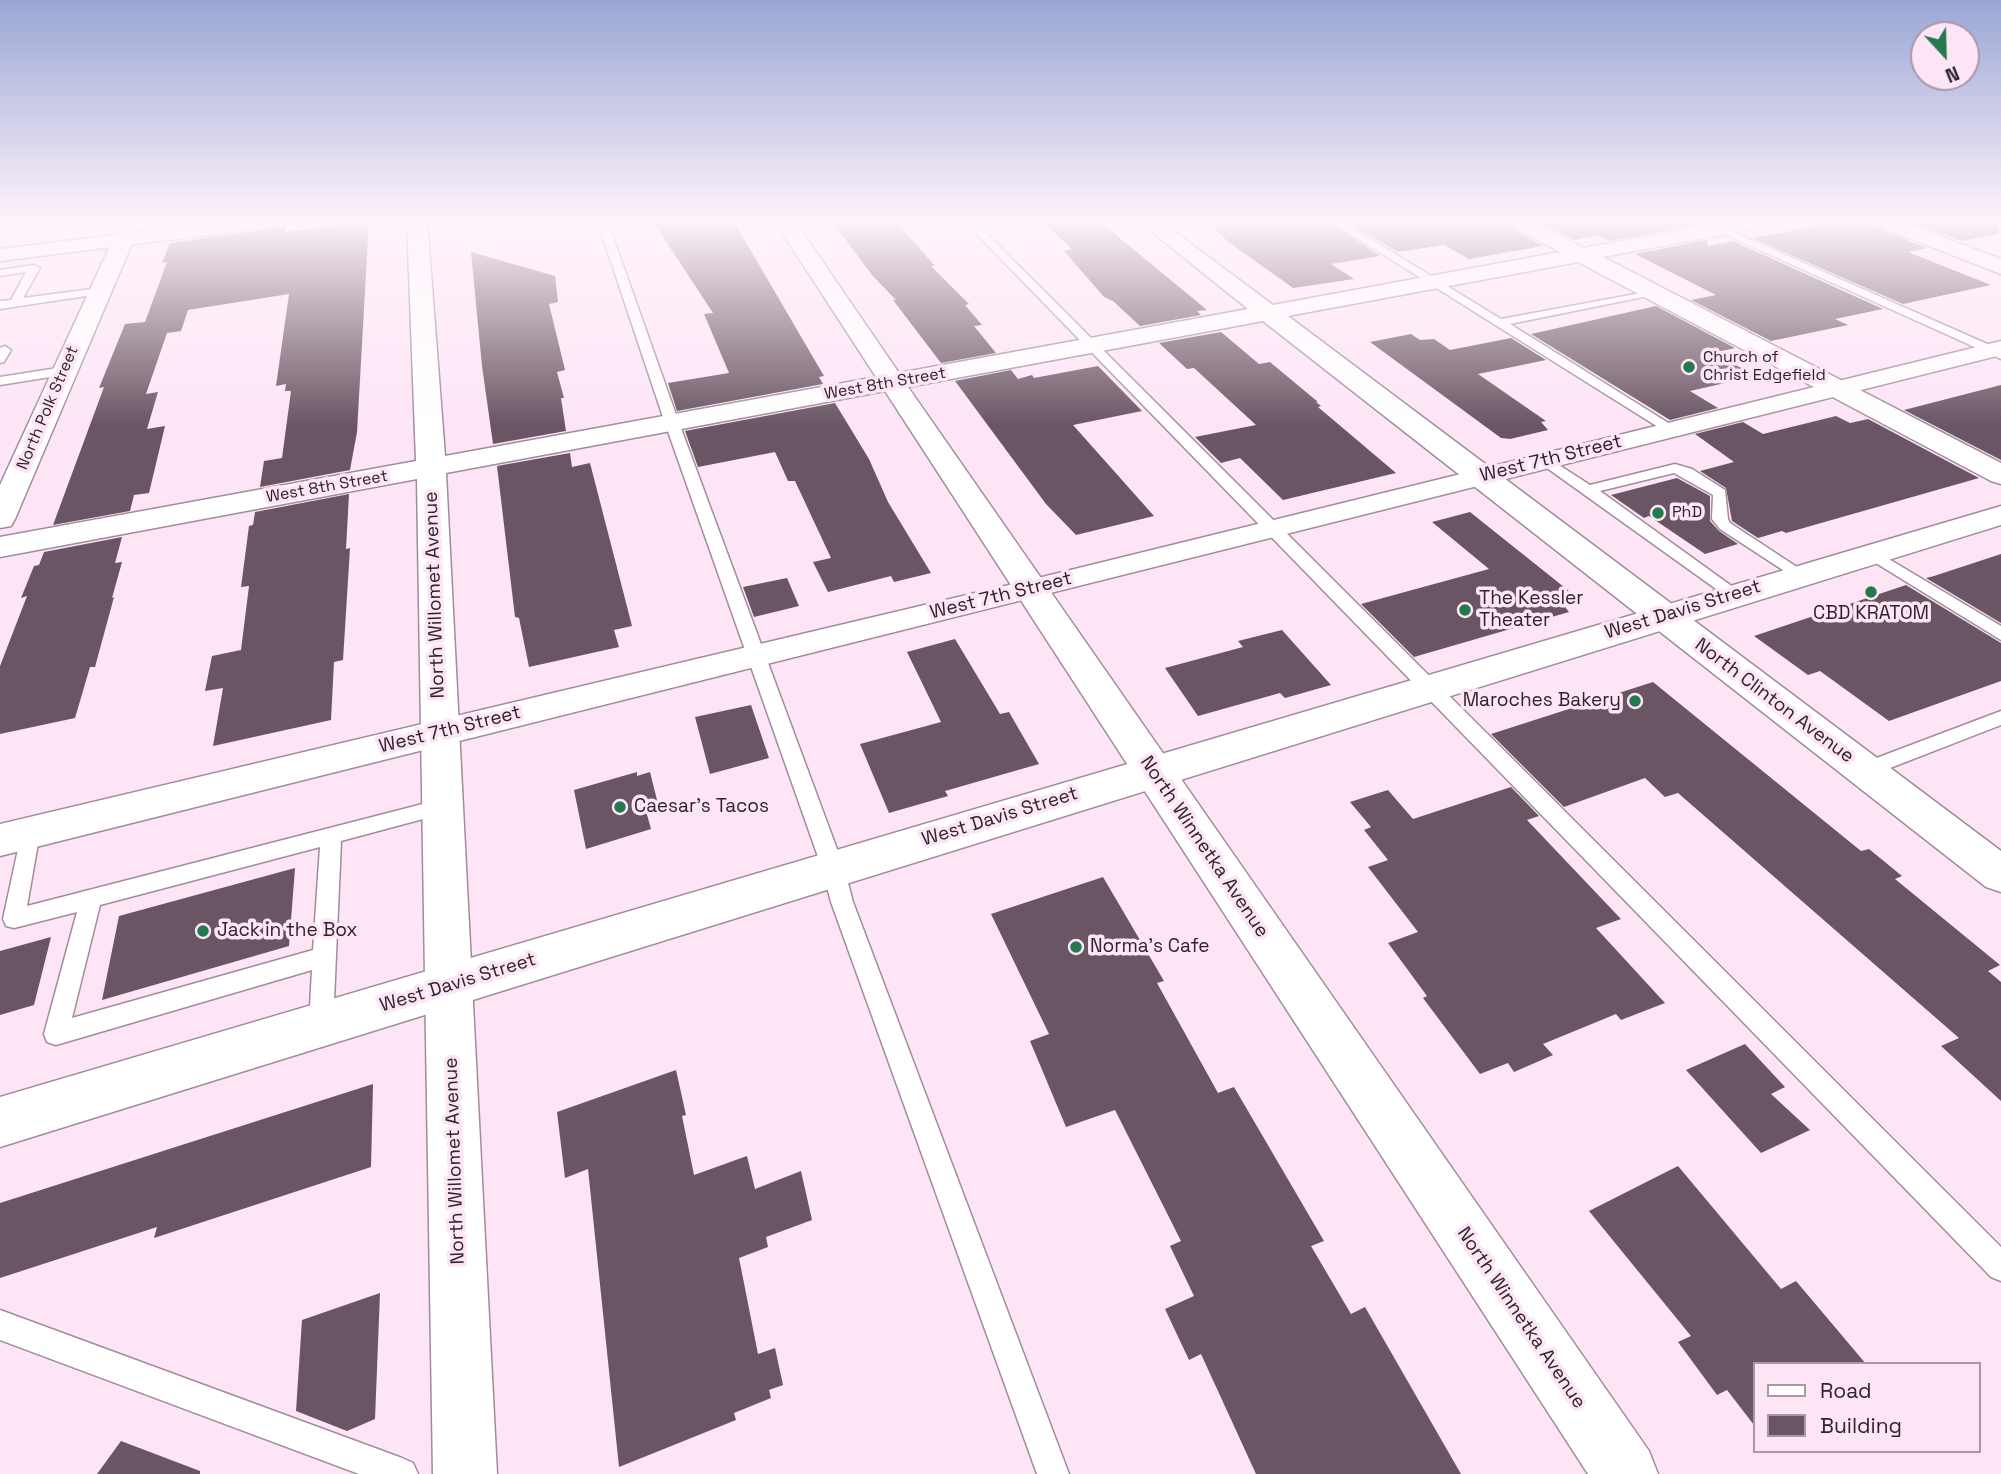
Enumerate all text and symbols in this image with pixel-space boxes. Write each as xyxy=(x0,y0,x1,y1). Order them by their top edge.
north arrow xyxy=(1910,21,1980,91)
text: N xyxy=(1942,60,1963,88)
street label: North Polk Street xyxy=(13,343,83,473)
place label: Church of Christ Edgefield xyxy=(1703,348,1826,386)
marker: Church of Christ Edgefield xyxy=(1681,359,1697,375)
street label: West 8th Street xyxy=(823,364,947,404)
street label: West 7th Street xyxy=(1478,430,1624,488)
street label: West 8th Street xyxy=(265,467,389,507)
street label: North Willomet Avenue xyxy=(420,491,450,699)
place label: PhD xyxy=(1672,503,1702,523)
marker: PhD xyxy=(1650,505,1666,521)
street label: West 7th Street xyxy=(928,567,1074,625)
street label: West Davis Street xyxy=(1602,575,1764,645)
marker: CBD KRATOM xyxy=(1863,584,1879,600)
place label: The Kessler Theater xyxy=(1479,588,1583,632)
marker: The Kessler Theater xyxy=(1457,602,1473,618)
place label: CBD KRATOM xyxy=(1813,603,1929,625)
street label: North Clinton Avenue xyxy=(1690,634,1858,768)
place label: Maroches Bakery xyxy=(1463,690,1621,712)
marker: Maroches Bakery xyxy=(1627,693,1643,709)
street label: West 7th Street xyxy=(377,701,523,759)
street label: North Winnetka Avenue xyxy=(1135,752,1273,942)
street label: West Davis Street xyxy=(919,782,1081,852)
place label: Caesar’s Tacos xyxy=(634,796,769,818)
marker: Caesar’s Tacos xyxy=(612,799,628,815)
place label: Jack in the Box xyxy=(217,920,358,942)
marker: Jack in the Box xyxy=(195,923,211,939)
place label: Norma's Cafe xyxy=(1090,936,1210,958)
marker: Norma's Cafe xyxy=(1068,939,1084,955)
street label: West Davis Street xyxy=(377,948,539,1018)
street label: North Willomet Avenue xyxy=(440,1057,470,1265)
street label: North Winnetka Avenue xyxy=(1452,1223,1590,1413)
legend xyxy=(1752,1362,1980,1453)
text: Road xyxy=(1820,1377,1872,1404)
text: Building xyxy=(1820,1412,1902,1439)

